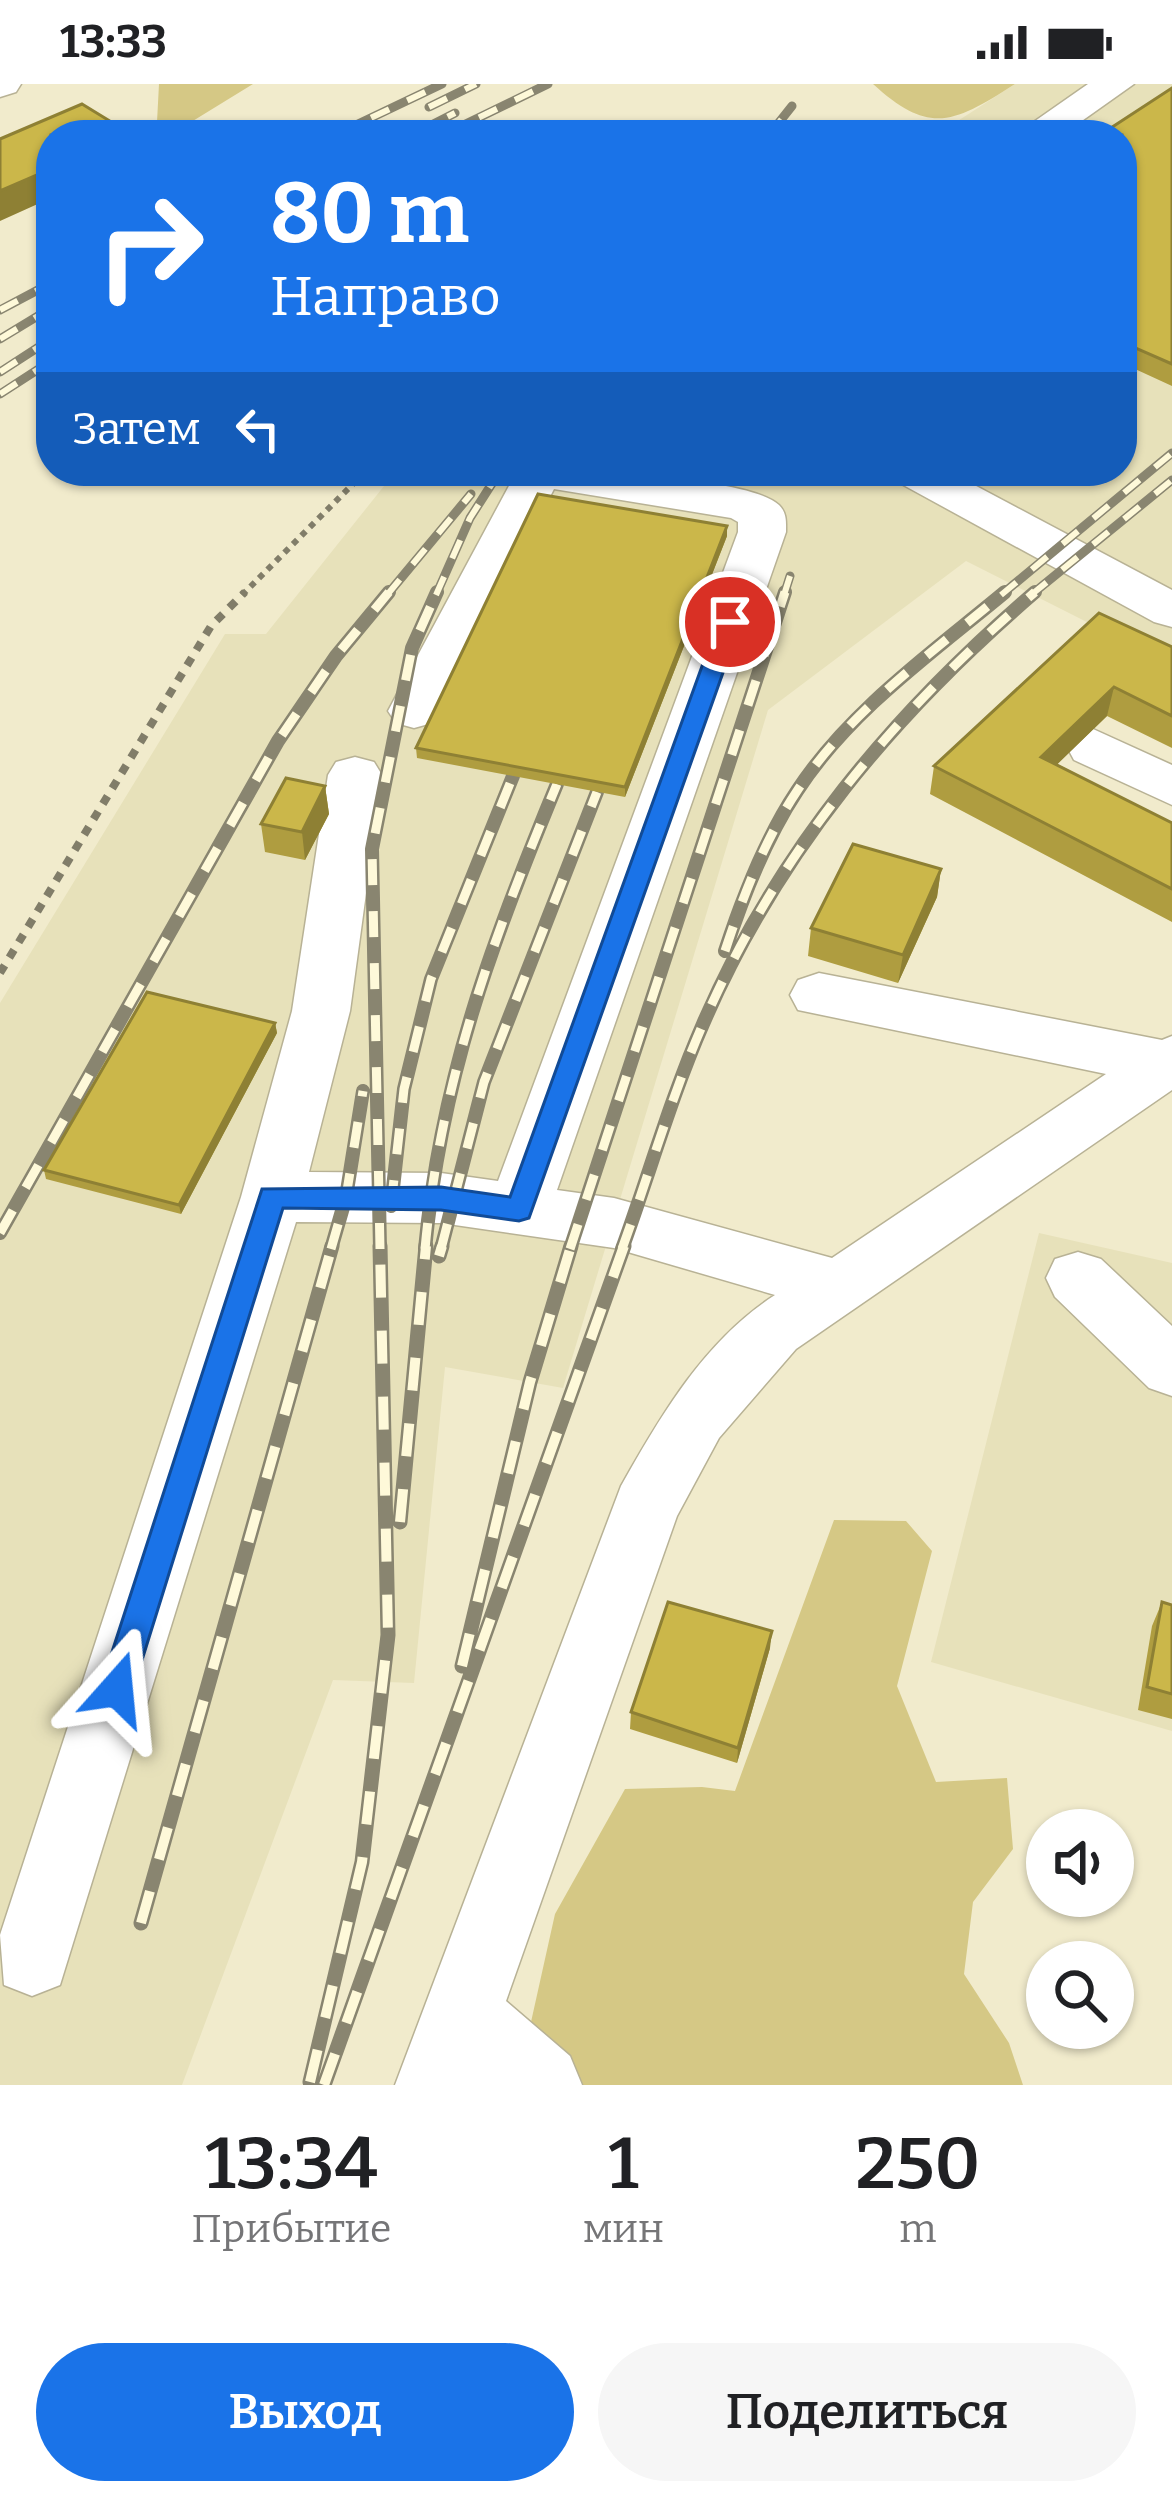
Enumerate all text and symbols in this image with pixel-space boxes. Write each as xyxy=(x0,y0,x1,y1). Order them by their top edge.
text: 13:33 xyxy=(60,15,167,69)
text: 80 m xyxy=(270,163,469,264)
icon: right xyxy=(72,168,228,324)
text: Направо xyxy=(270,265,501,329)
icon: left xyxy=(225,396,291,462)
text: Затем xyxy=(72,402,201,456)
pin xyxy=(679,571,781,673)
icon: arrive xyxy=(697,589,763,655)
position arrow xyxy=(54,1626,180,1752)
map controls xyxy=(1026,1809,1134,2049)
button: sound xyxy=(1026,1809,1134,1917)
button: search xyxy=(1026,1941,1134,2049)
text: 13:34 xyxy=(205,2121,378,2207)
text: 1 xyxy=(608,2121,639,2207)
text: 250 xyxy=(855,2121,980,2207)
text: Прибытие xyxy=(192,2206,391,2252)
text: мин xyxy=(583,2206,664,2252)
text: m xyxy=(899,2206,937,2252)
button: Выход xyxy=(36,2343,574,2481)
button: Поделиться xyxy=(598,2343,1136,2481)

